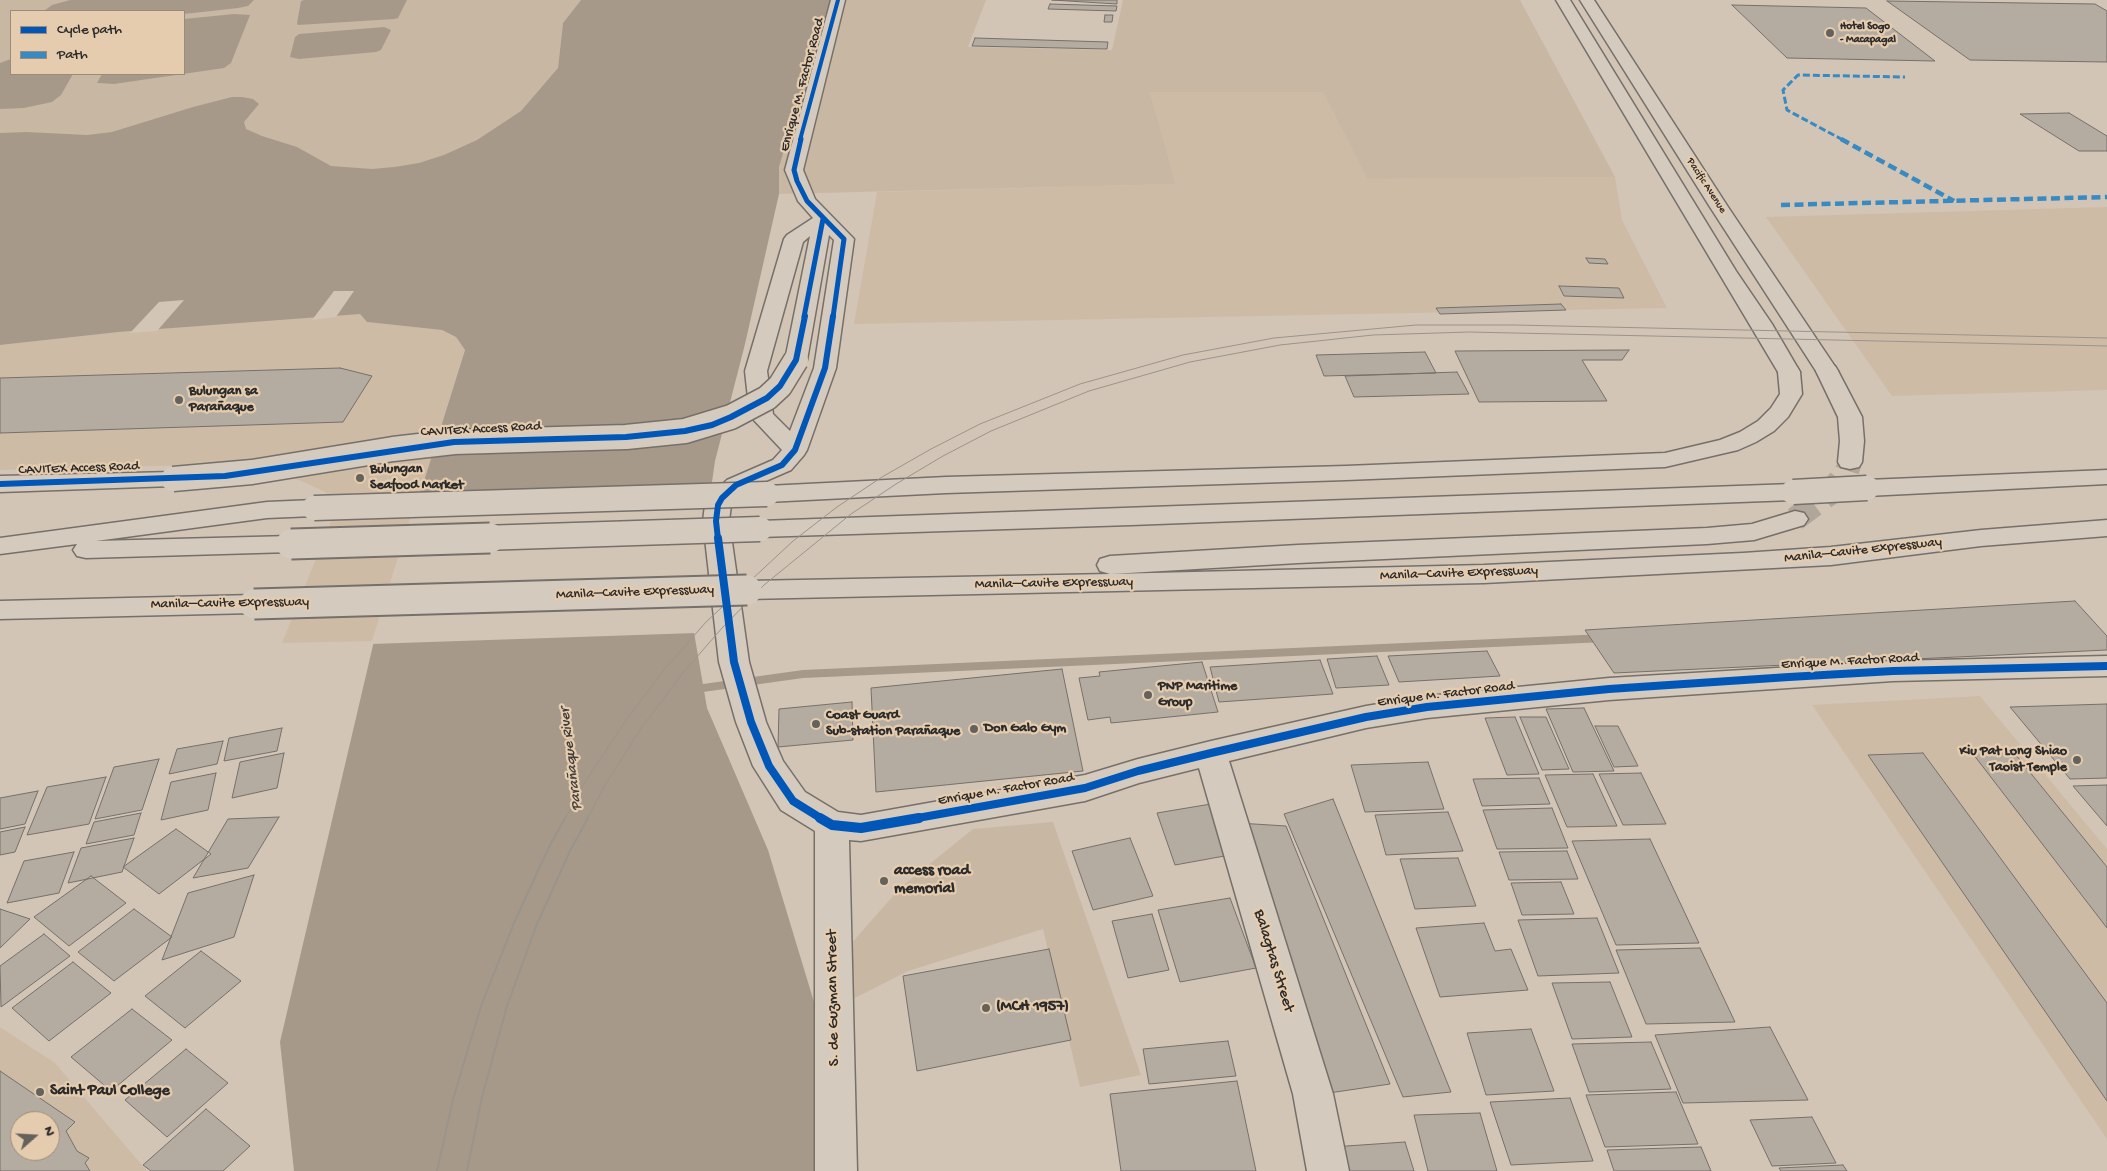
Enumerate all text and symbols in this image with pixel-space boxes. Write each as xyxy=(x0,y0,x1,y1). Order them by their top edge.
legend xyxy=(10,10,185,75)
street label: Enrique M. Factor Road xyxy=(777,16,829,154)
place label: Hotel Sogo - Macapagal xyxy=(1840,20,1896,46)
text: Cycle path xyxy=(57,21,122,39)
marker: Hotel Sogo - Macapagal xyxy=(1824,27,1836,39)
text: Path xyxy=(57,46,88,64)
street label: Pacific Avenue xyxy=(1683,156,1729,216)
place label: Bulungan sa Parañaque xyxy=(189,384,258,417)
marker: Bulungan sa Parañaque xyxy=(173,394,185,406)
street label: CAVITEX Access Road xyxy=(420,418,542,442)
street label: CAVITEX Access Road xyxy=(18,458,140,480)
place label: Bulungan Seafood Market xyxy=(370,462,463,494)
marker: Bulungan Seafood Market xyxy=(354,472,366,484)
street label: Manila–Cavite Expressway xyxy=(1783,534,1943,568)
street label: Manila–Cavite Expressway xyxy=(1380,563,1538,585)
street label: Manila–Cavite Expressway xyxy=(975,574,1133,594)
street label: Manila–Cavite Expressway xyxy=(556,582,714,604)
street label: Manila–Cavite Expressway xyxy=(151,594,309,614)
street label: Enrique M. Factor Road xyxy=(1781,650,1919,674)
street label: Enrique M. Factor Road xyxy=(1377,678,1515,712)
place label: PNP Maritime Group xyxy=(1158,679,1237,712)
marker: PNP Maritime Group xyxy=(1142,689,1154,701)
water label: Parañaque River xyxy=(557,706,587,812)
place label: Coast Guard Sub-station Parañaque xyxy=(826,708,960,740)
marker: Coast Guard Sub-station Parañaque xyxy=(810,718,822,730)
place label: Don Galo Gym xyxy=(984,721,1066,737)
marker: Don Galo Gym xyxy=(968,723,980,735)
place label: Kiu Pat Long Shiao Taoist Temple xyxy=(1959,744,2067,776)
marker: Kiu Pat Long Shiao Taoist Temple xyxy=(2071,754,2083,766)
street label: Enrique M. Factor Road xyxy=(937,770,1075,810)
place label: access road memorial xyxy=(894,862,970,900)
marker: access road memorial xyxy=(878,875,890,887)
street label: Balagtas Street xyxy=(1248,907,1298,1015)
street label: S. de Guzman Street xyxy=(823,930,845,1066)
place label: (MCH 1957) xyxy=(996,998,1069,1018)
marker: (MCH 1957) xyxy=(980,1002,992,1014)
place label: Saint Paul College xyxy=(50,1082,170,1102)
marker: Saint Paul College xyxy=(34,1086,46,1098)
north arrow xyxy=(10,1111,60,1161)
text: N xyxy=(39,1124,58,1138)

